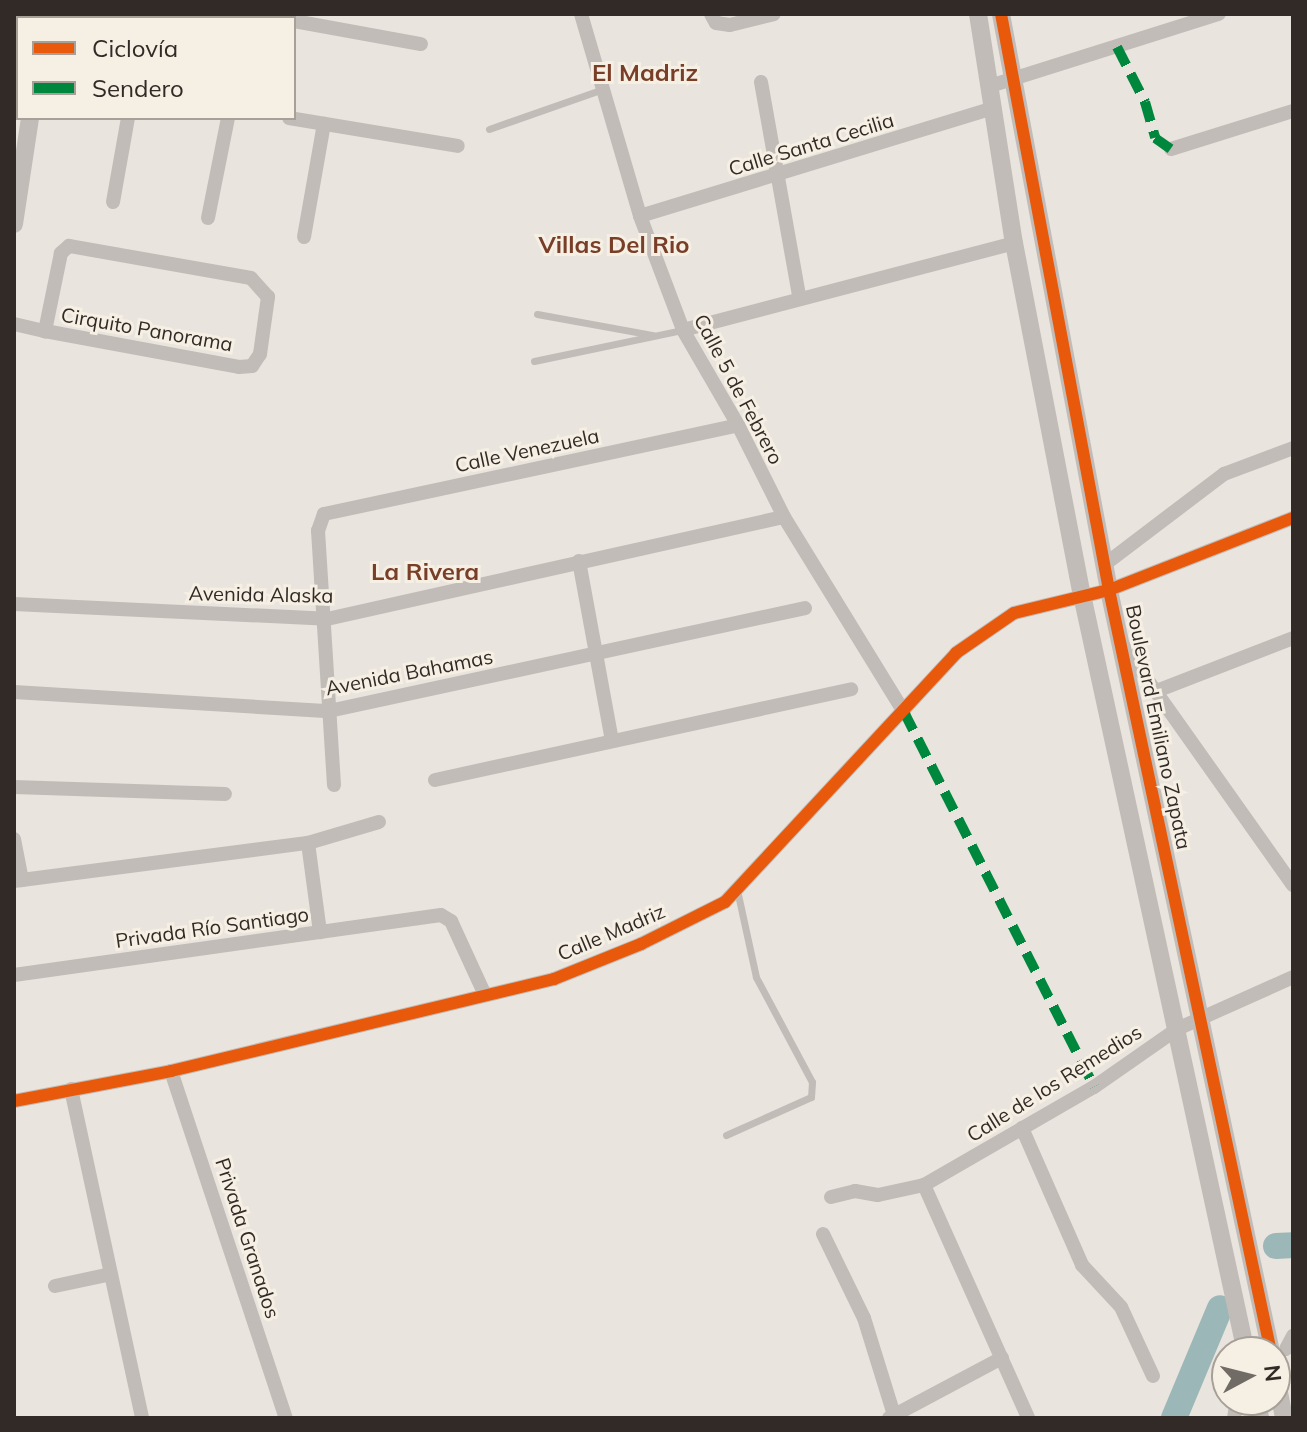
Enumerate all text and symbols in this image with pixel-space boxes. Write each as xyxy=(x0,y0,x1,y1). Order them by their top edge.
legend xyxy=(16,16,296,120)
text: Ciclovía xyxy=(92,33,178,63)
district label: El Madriz xyxy=(592,59,698,87)
text: Sendero xyxy=(92,73,184,103)
street label: Calle Santa Cecilia xyxy=(726,107,896,181)
district label: Villas Del Rio xyxy=(538,231,690,259)
street label: Cirquito Panorama xyxy=(59,302,235,356)
street label: Calle 5 de Febrero xyxy=(689,310,789,468)
street label: Calle Venezuela xyxy=(453,423,601,477)
district label: La Rivera xyxy=(371,558,479,586)
street label: Avenida Alaska xyxy=(188,581,334,607)
street label: Boulevard Emiliano Zapata xyxy=(1121,602,1197,852)
street label: Avenida Bahamas xyxy=(323,644,495,700)
street label: Calle Madriz xyxy=(554,899,668,965)
street label: Privada Río Santiago xyxy=(114,902,310,952)
street label: Calle de los Remedios xyxy=(962,1019,1146,1147)
street label: Privada Granados xyxy=(211,1155,285,1321)
north arrow xyxy=(1211,1336,1291,1416)
text: N xyxy=(1258,1363,1288,1383)

